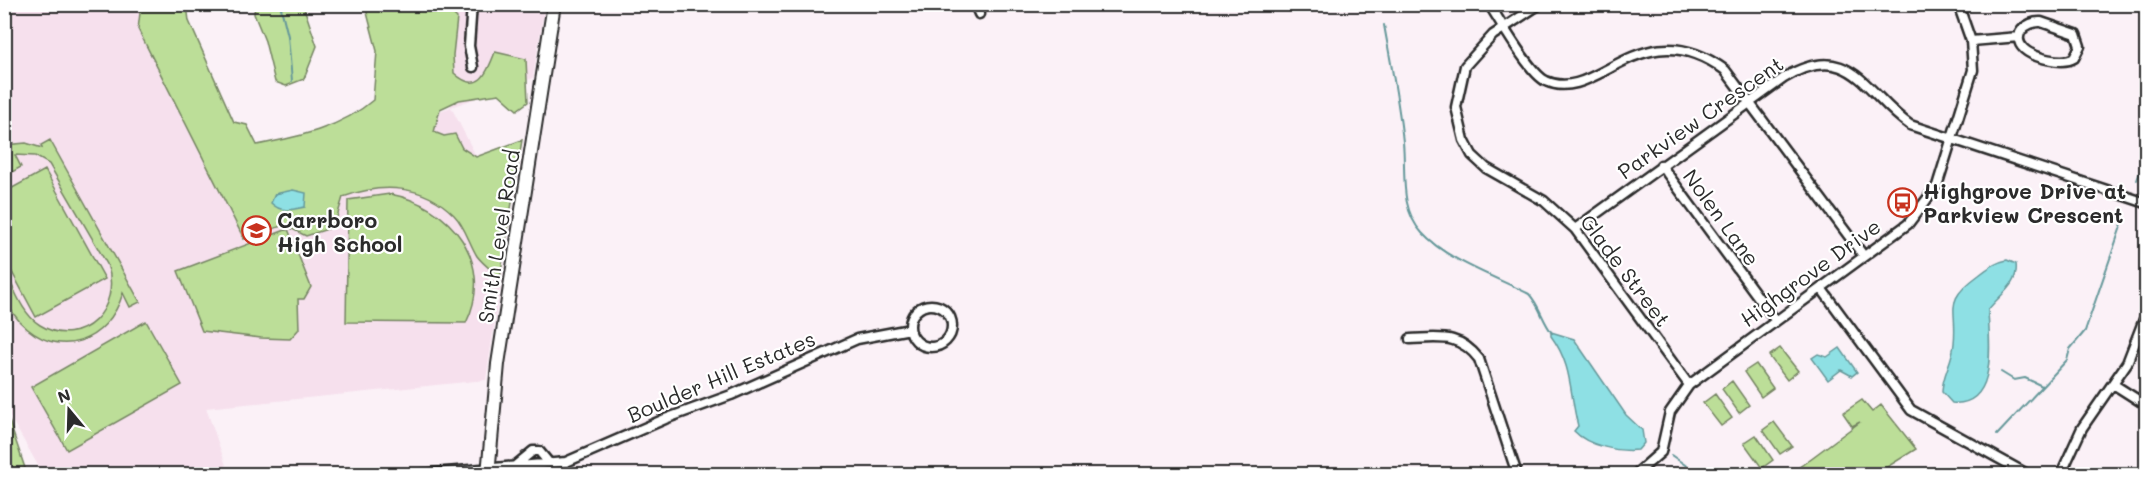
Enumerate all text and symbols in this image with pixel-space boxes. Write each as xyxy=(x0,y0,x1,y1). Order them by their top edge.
street label: Parkview Crescent xyxy=(1612,50,1788,184)
street label: Smith Level Road xyxy=(471,147,525,325)
street label: Nolen Lane xyxy=(1678,163,1766,271)
place label: Highgrove Drive at Parkview Crescent xyxy=(1923,177,2126,228)
bus stop icon: Highgrove Drive at Parkview Crescent xyxy=(1886,186,1918,218)
place label: Carrboro High School xyxy=(277,206,402,257)
street label: Glade Street xyxy=(1575,208,1677,332)
street label: Highgrove Drive xyxy=(1735,212,1885,332)
school or university icon: Carrboro High School xyxy=(240,215,272,247)
street label: Boulder Hill Estates xyxy=(623,324,819,428)
north arrow xyxy=(39,380,99,440)
text: N xyxy=(55,383,73,407)

